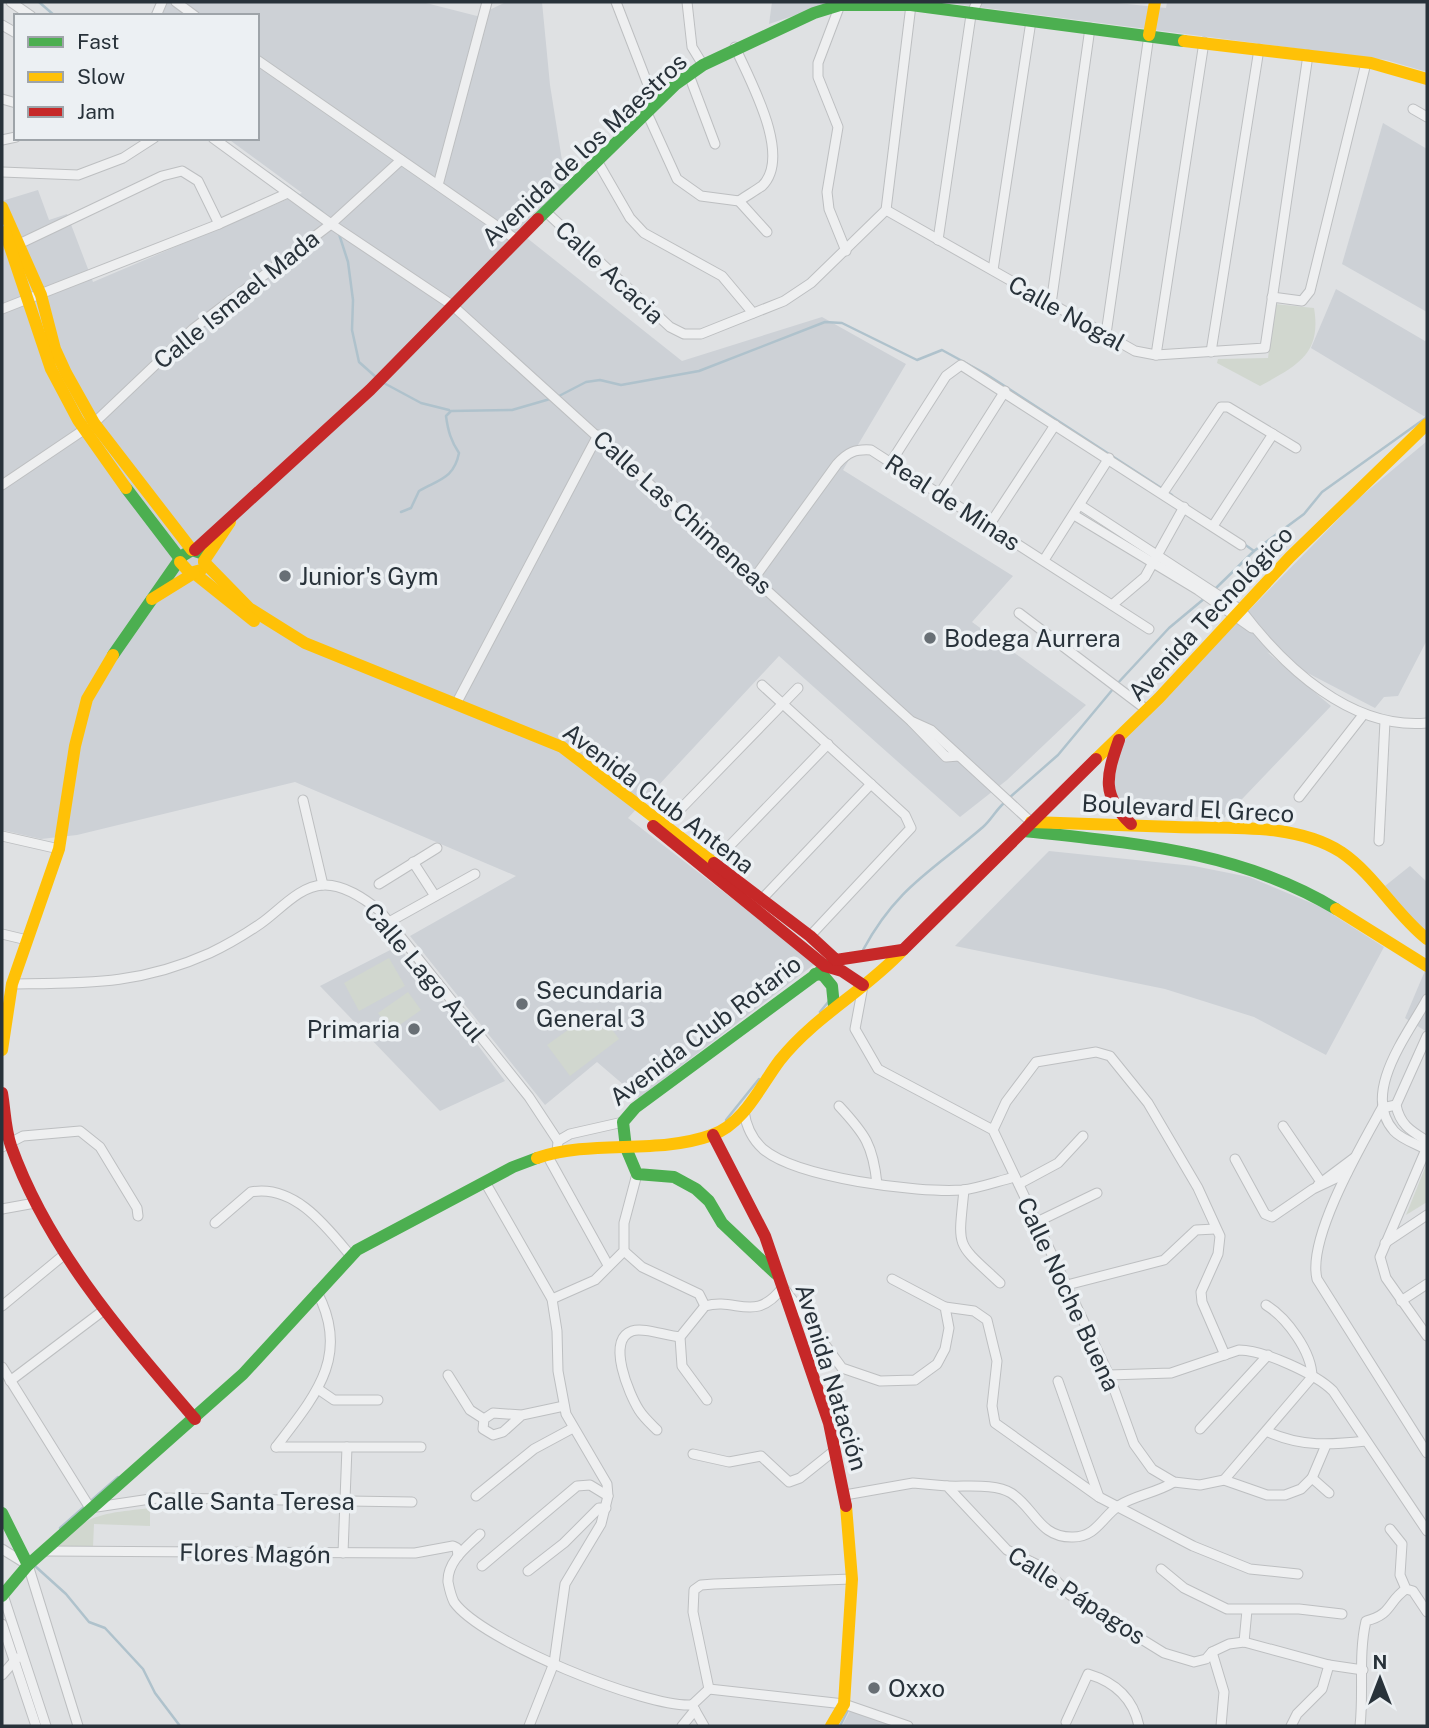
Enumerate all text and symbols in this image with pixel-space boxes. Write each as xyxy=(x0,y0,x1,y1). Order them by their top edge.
legend xyxy=(14,14,259,140)
text: Fast xyxy=(77,29,119,54)
street label: Avenida de los Maestros xyxy=(476,47,692,251)
text: Slow xyxy=(77,64,125,89)
text: Jam xyxy=(77,99,115,124)
street label: Calle Acacia xyxy=(550,215,670,329)
street label: Calle Ismael Mada xyxy=(148,224,324,374)
street label: Calle Nogal xyxy=(1004,269,1130,357)
street label: Calle Las Chimeneas xyxy=(588,425,778,599)
street label: Real de Minas xyxy=(880,448,1026,556)
street label: Avenida Tecnológico xyxy=(1122,520,1298,706)
place label: Junior's Gym xyxy=(299,562,439,590)
marker: Junior's Gym xyxy=(277,568,293,584)
place label: Bodega Aurrera xyxy=(944,624,1121,652)
marker: Bodega Aurrera xyxy=(922,630,938,646)
street label: Avenida Club Antena xyxy=(558,717,760,879)
street label: Boulevard El Greco xyxy=(1081,788,1295,828)
street label: Calle Lago Azul xyxy=(359,897,491,1047)
street label: Avenida Club Rotario xyxy=(604,949,806,1111)
place label: Secundaria General 3 xyxy=(536,976,663,1032)
marker: Secundaria General 3 xyxy=(514,996,530,1012)
place label: Primaria xyxy=(307,1015,400,1043)
marker: Primaria xyxy=(406,1021,422,1037)
street label: Calle Noche Buena xyxy=(1012,1193,1126,1395)
street label: Avenida Natación xyxy=(790,1280,874,1474)
street label: Calle Santa Teresa xyxy=(147,1487,355,1515)
street label: Flores Magón xyxy=(179,1538,331,1568)
street label: Calle Pápagos xyxy=(1003,1540,1151,1650)
north arrow xyxy=(1345,1644,1415,1714)
text: N xyxy=(1373,1651,1387,1673)
place label: Oxxo xyxy=(888,1674,945,1702)
marker: Oxxo xyxy=(866,1680,882,1696)

